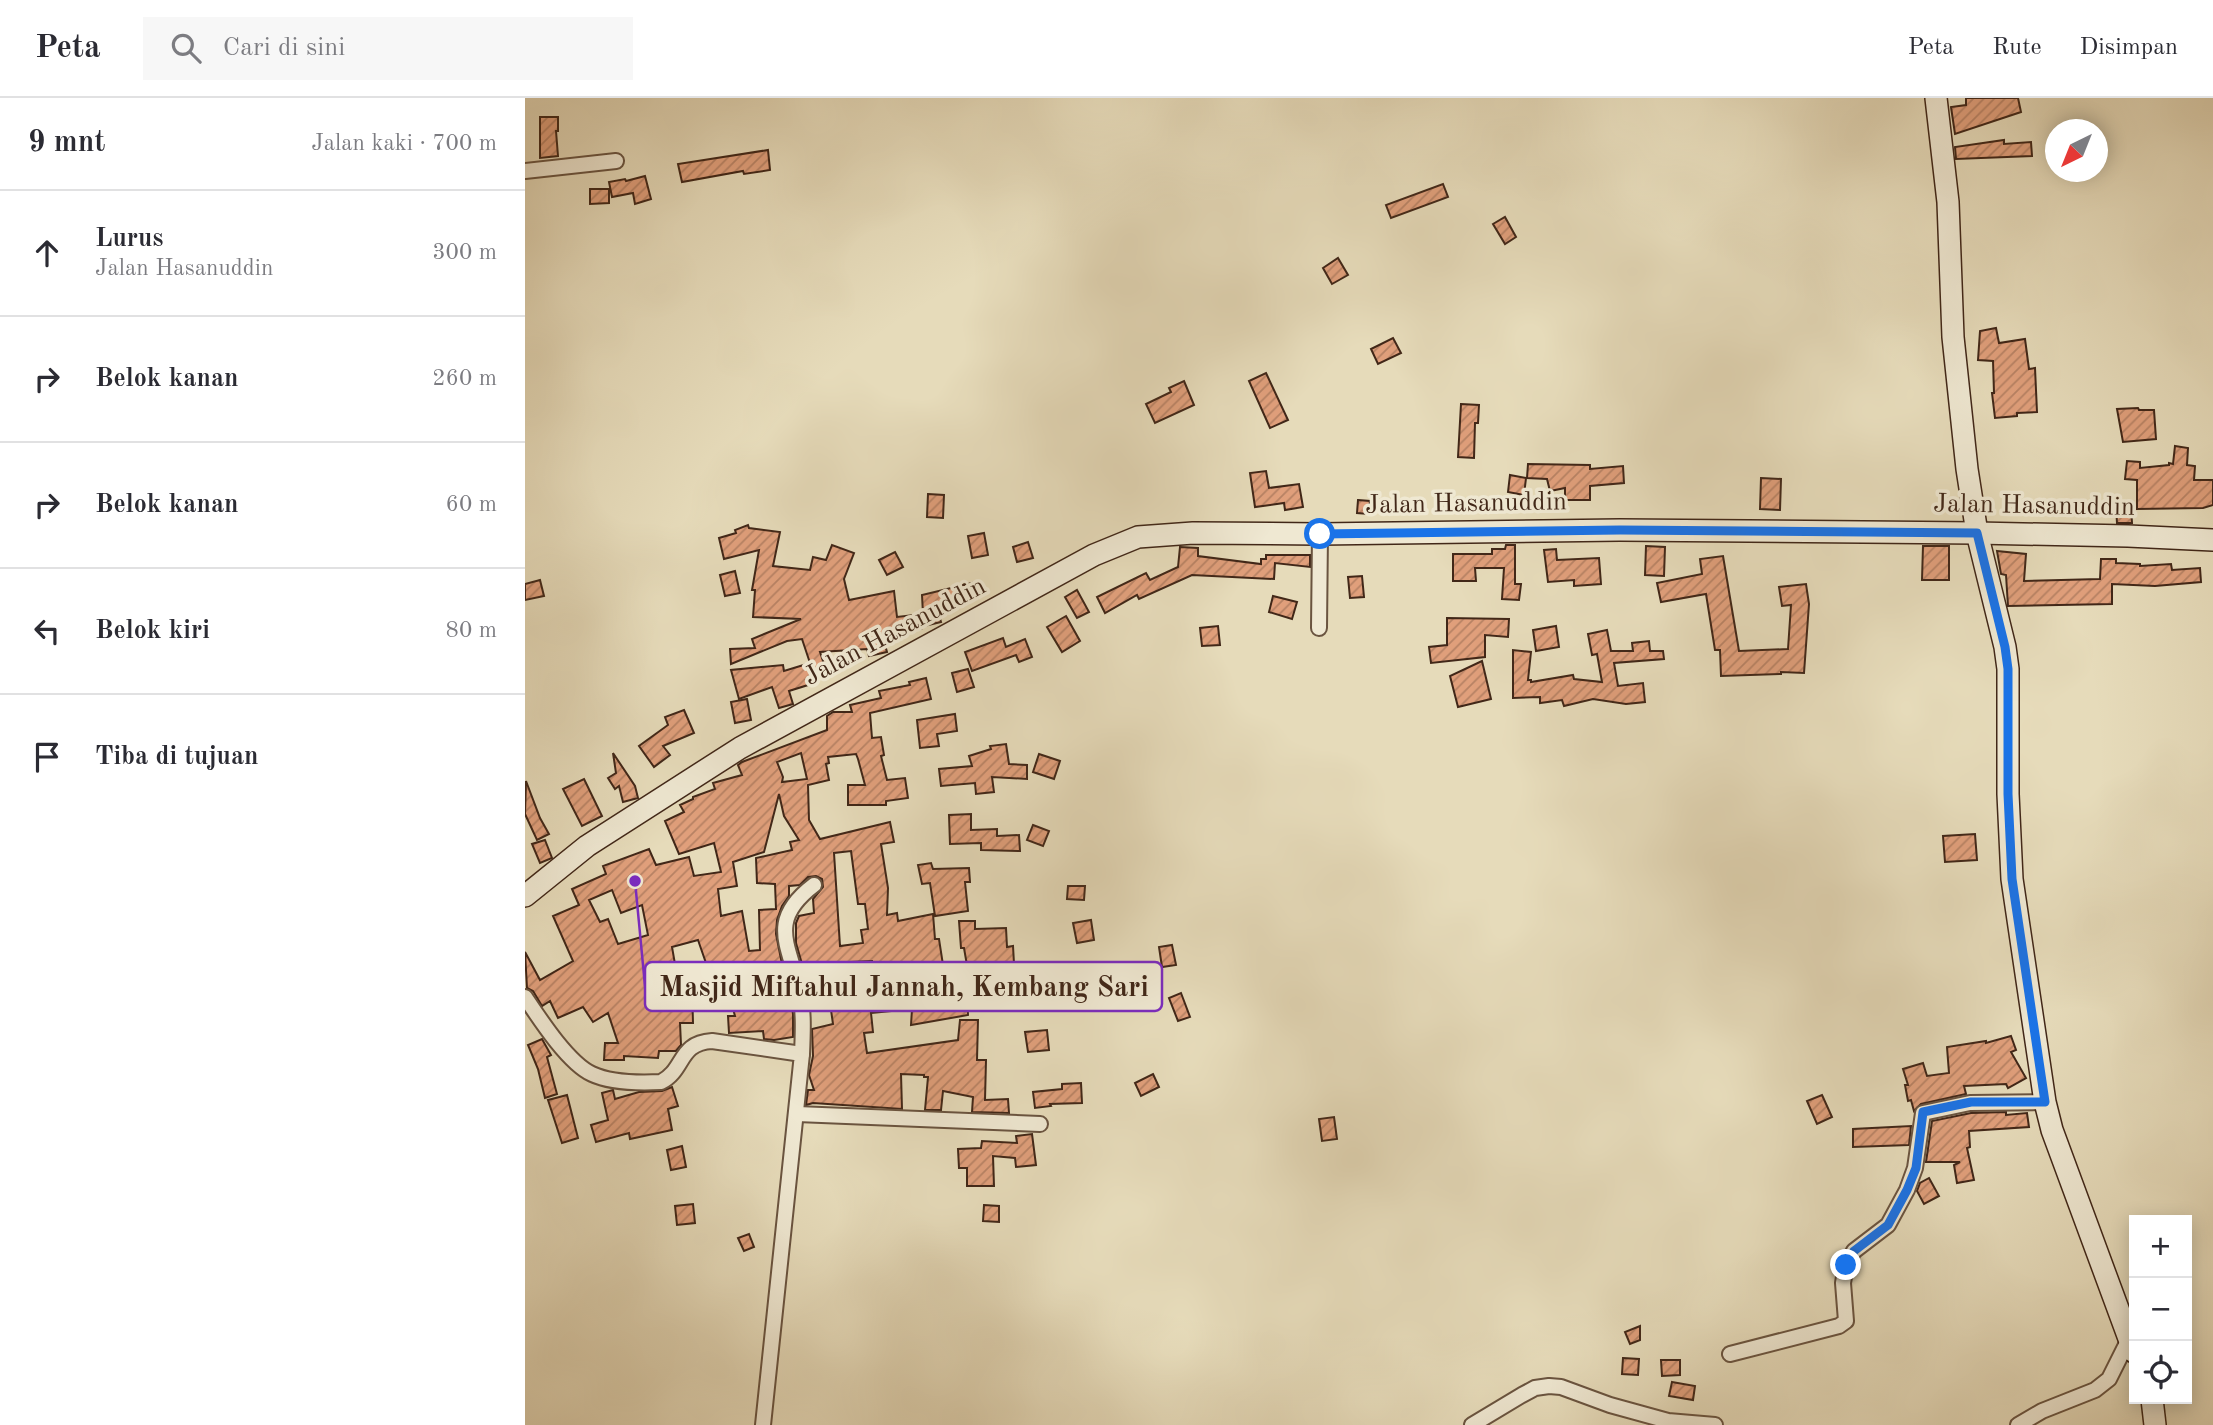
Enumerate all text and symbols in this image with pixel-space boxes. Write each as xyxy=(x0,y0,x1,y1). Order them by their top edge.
search box xyxy=(143,17,633,80)
icon: search xyxy=(167,29,205,67)
text: Peta xyxy=(35,32,101,65)
text: Cari di sini xyxy=(223,35,345,61)
text: Peta xyxy=(1908,36,1954,60)
text: Rute xyxy=(1992,36,2042,60)
text: Disimpan xyxy=(2080,36,2178,60)
north arrow xyxy=(2045,119,2108,182)
text: 9 mnt xyxy=(28,128,105,158)
text: Jalan kaki · 700 m xyxy=(311,132,497,155)
text: Lurus xyxy=(95,226,163,252)
icon: ahead xyxy=(28,234,66,272)
text: 300 m xyxy=(432,241,497,264)
text: Jalan Hasanuddin xyxy=(95,257,273,280)
icon: right xyxy=(28,360,66,398)
text: Belok kanan xyxy=(95,366,239,392)
text: 260 m xyxy=(432,367,497,390)
icon: right xyxy=(28,486,66,524)
street label: Jalan Hasanuddin xyxy=(1365,489,1567,519)
street label: Jalan Hasanuddin xyxy=(1933,491,2135,521)
text: Belok kanan xyxy=(95,492,239,518)
text: 60 m xyxy=(446,493,497,516)
route start xyxy=(1304,518,1335,549)
street label: Jalan Hasanuddin xyxy=(800,573,990,691)
icon: left xyxy=(28,612,66,650)
text: Belok kiri xyxy=(95,618,210,644)
text: 80 m xyxy=(446,619,497,642)
icon: arrive xyxy=(28,738,66,776)
text: Tiba di tujuan xyxy=(95,744,259,770)
callout: Masjid Miftahul Jannah, Kembang Sari xyxy=(645,962,1162,1011)
text: Masjid Miftahul Jannah, Kembang Sari xyxy=(659,975,1149,1003)
map controls xyxy=(2129,1215,2192,1404)
button: + xyxy=(2129,1215,2192,1278)
route end xyxy=(1830,1249,1861,1280)
button: − xyxy=(2129,1278,2192,1341)
button: locate xyxy=(2129,1341,2192,1404)

